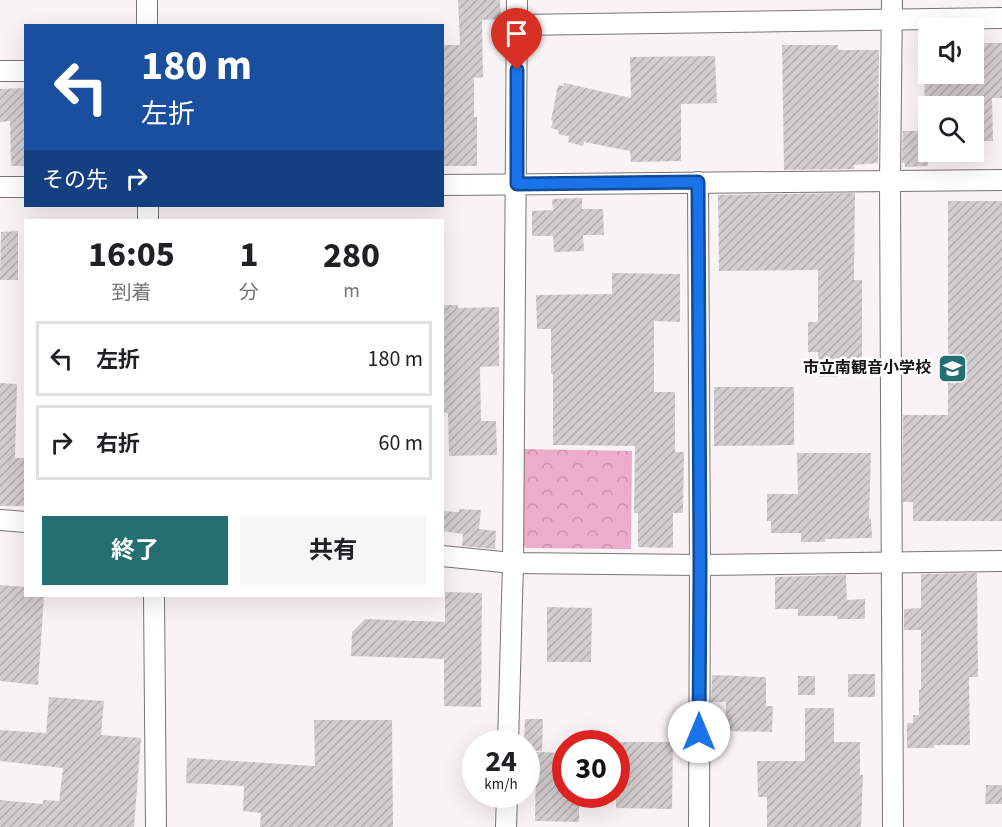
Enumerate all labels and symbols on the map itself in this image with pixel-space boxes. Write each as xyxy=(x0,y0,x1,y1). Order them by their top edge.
pin xyxy=(491,8,542,70)
school or university icon: 市立南観音小学校 xyxy=(936,352,968,384)
place label: 市立南観音小学校 xyxy=(803,357,931,379)
position arrow xyxy=(667,700,731,764)
speed limit sign: 30 xyxy=(552,730,630,808)

